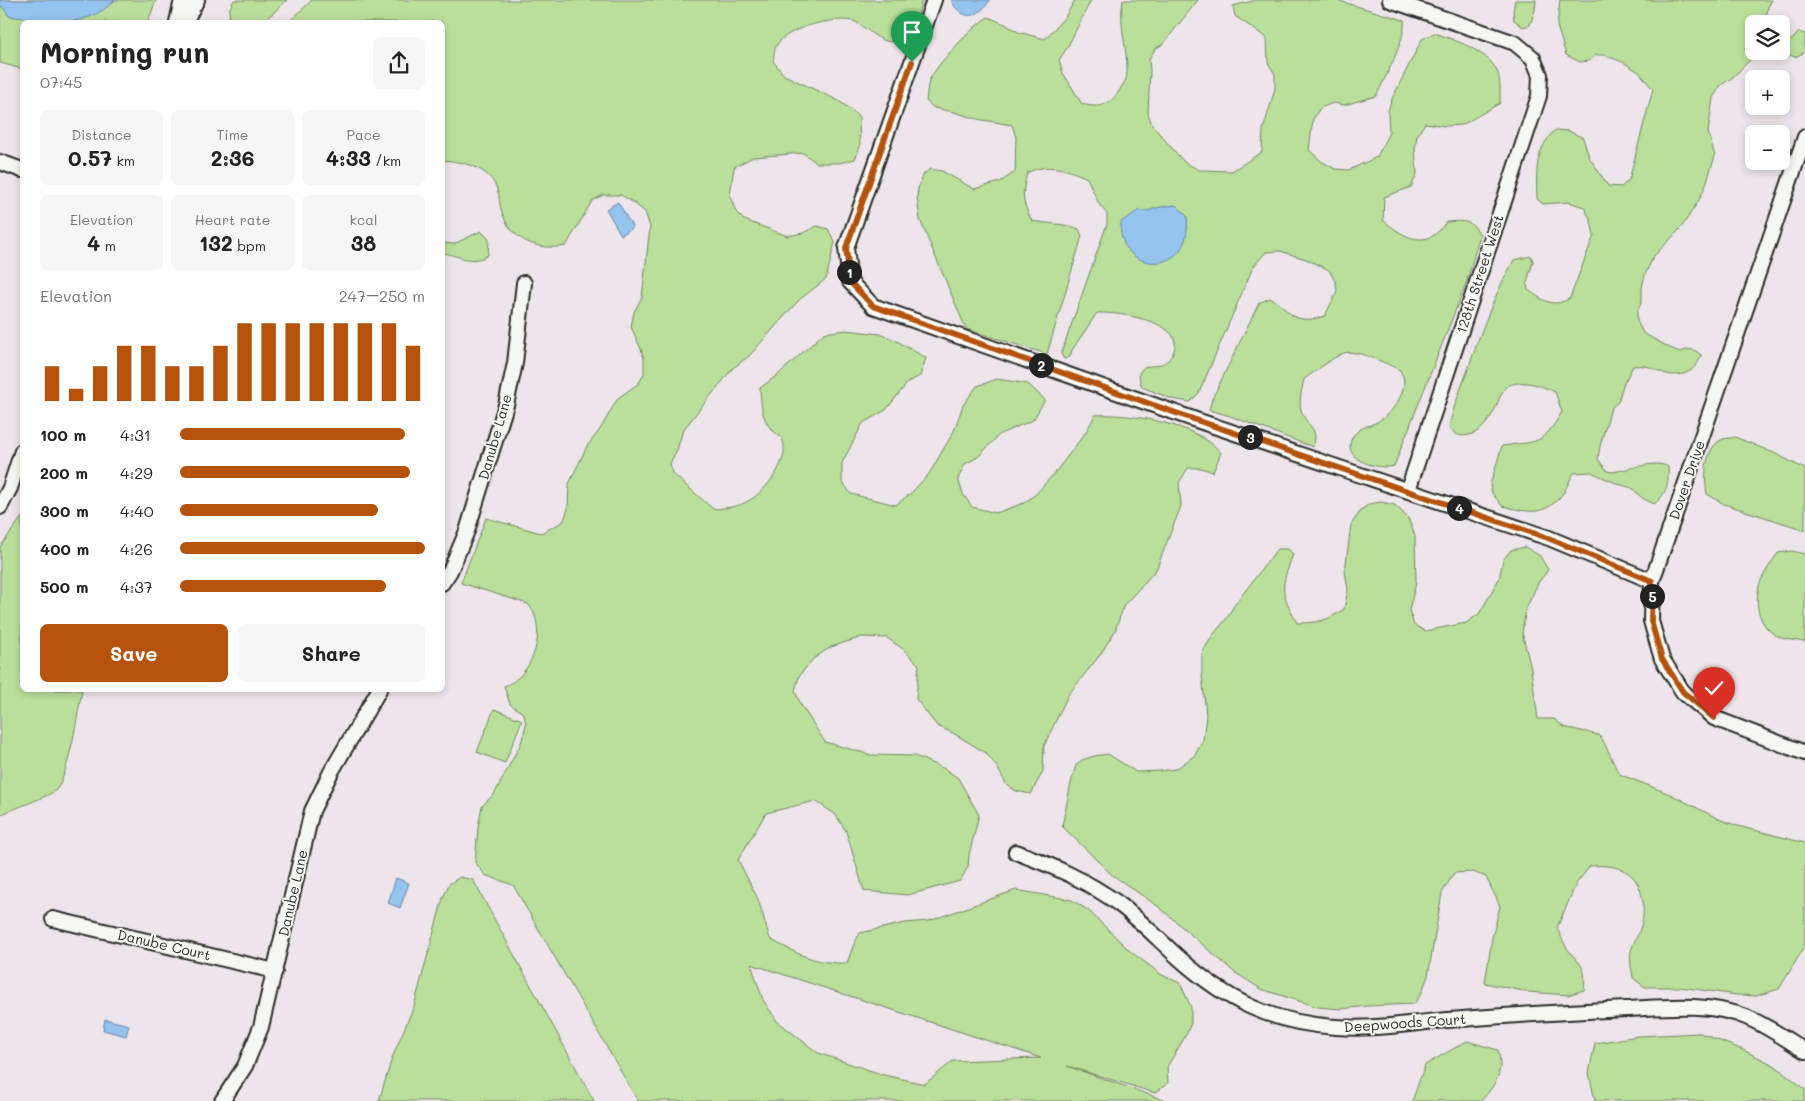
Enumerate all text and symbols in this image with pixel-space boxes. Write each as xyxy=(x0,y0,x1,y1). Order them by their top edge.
pin xyxy=(891,11,933,62)
map controls xyxy=(1745,15,1790,170)
button: layers xyxy=(1745,15,1790,60)
icon: arrive xyxy=(898,18,926,46)
text: Morning run xyxy=(40,34,209,70)
button: share xyxy=(373,37,425,89)
button: + xyxy=(1745,70,1790,115)
text: 07:45 xyxy=(40,71,82,92)
text: Distance xyxy=(71,125,132,144)
text: Time xyxy=(217,125,248,144)
text: Pace xyxy=(346,125,381,144)
button: − xyxy=(1745,125,1790,170)
text: 0.57 xyxy=(68,144,112,171)
text: 2:36 xyxy=(211,144,254,171)
text: 4:33 xyxy=(326,144,371,171)
text: km xyxy=(112,151,135,170)
text: /km xyxy=(371,151,401,170)
text: Elevation xyxy=(70,210,133,229)
text: Heart rate xyxy=(195,210,270,229)
text: kcal xyxy=(350,210,377,229)
street label: 128th Street West xyxy=(1451,212,1508,336)
text: 4 xyxy=(87,229,100,256)
text: 132 xyxy=(199,229,233,256)
text: 38 xyxy=(351,229,376,256)
text: m xyxy=(100,236,116,255)
text: bpm xyxy=(233,236,266,255)
pin: 1 xyxy=(836,260,862,284)
text: 1 xyxy=(846,263,853,282)
text: Elevation xyxy=(40,285,112,306)
text: 247–250 m xyxy=(339,285,425,306)
pin: 2 xyxy=(1028,352,1054,378)
text: 2 xyxy=(1038,356,1045,375)
street label: Danube Lane xyxy=(473,392,516,482)
text: 100 m xyxy=(40,424,86,445)
text: 4:31 xyxy=(120,424,151,445)
pin: 3 xyxy=(1238,424,1262,450)
text: 3 xyxy=(1246,428,1255,447)
street label: Dover Drive xyxy=(1664,438,1709,522)
text: 200 m xyxy=(40,462,88,483)
text: 4:29 xyxy=(120,462,153,483)
pin: 4 xyxy=(1446,496,1472,520)
text: 4 xyxy=(1455,499,1464,518)
text: 300 m xyxy=(40,500,89,521)
text: 4:40 xyxy=(120,500,154,521)
text: 400 m xyxy=(40,538,89,559)
text: 4:26 xyxy=(120,538,153,559)
text: 500 m xyxy=(40,576,88,597)
text: 4:37 xyxy=(120,576,153,597)
pin: 5 xyxy=(1640,584,1664,608)
text: 5 xyxy=(1648,587,1657,606)
button: Save xyxy=(40,624,228,682)
button: Share xyxy=(238,624,425,682)
pin xyxy=(1693,667,1735,718)
icon: check xyxy=(1700,674,1728,702)
street label: Danube Lane xyxy=(273,848,312,938)
street label: Danube Court xyxy=(116,925,213,964)
street label: Deepwoods Court xyxy=(1343,1009,1467,1036)

